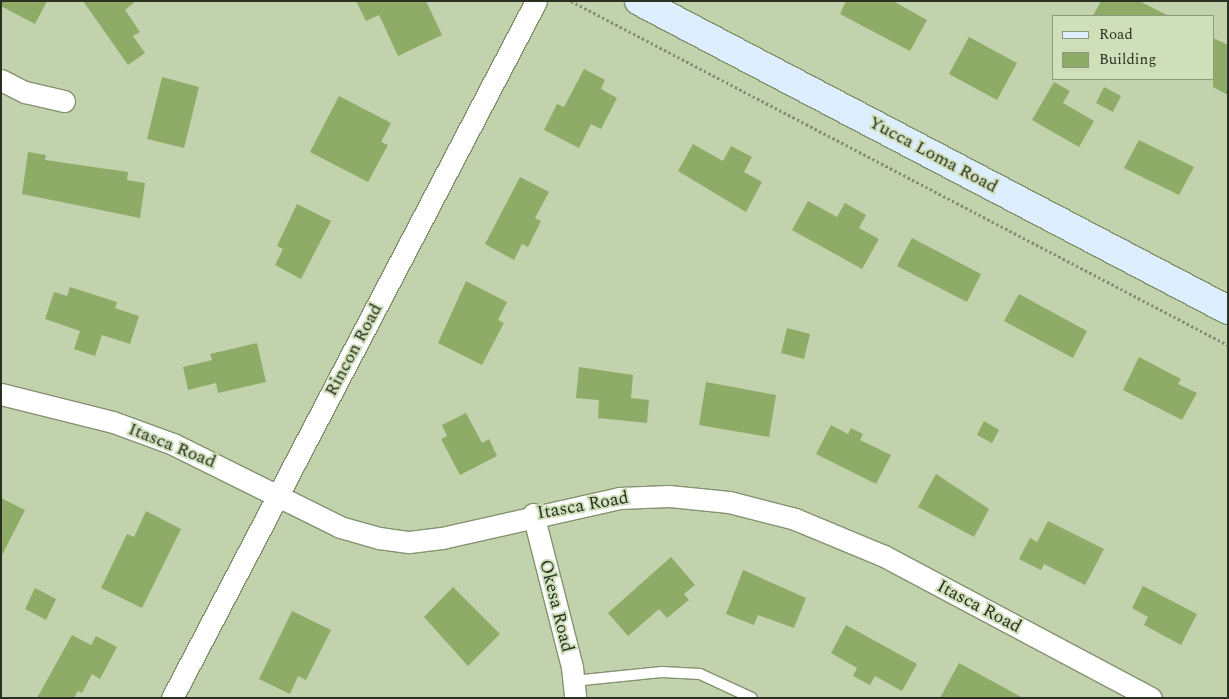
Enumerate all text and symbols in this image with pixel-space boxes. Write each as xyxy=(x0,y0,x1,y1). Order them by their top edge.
legend xyxy=(1052,15,1214,80)
text: Road xyxy=(1099,23,1133,46)
text: Building xyxy=(1099,48,1156,71)
street label: Yucca Loma Road xyxy=(865,112,1001,198)
street label: Rincon Road xyxy=(321,300,387,400)
street label: Itasca Road xyxy=(125,419,219,473)
street label: Itasca Road xyxy=(536,487,630,525)
street label: Okesa Road xyxy=(534,558,578,654)
street label: Itasca Road xyxy=(933,576,1025,638)

